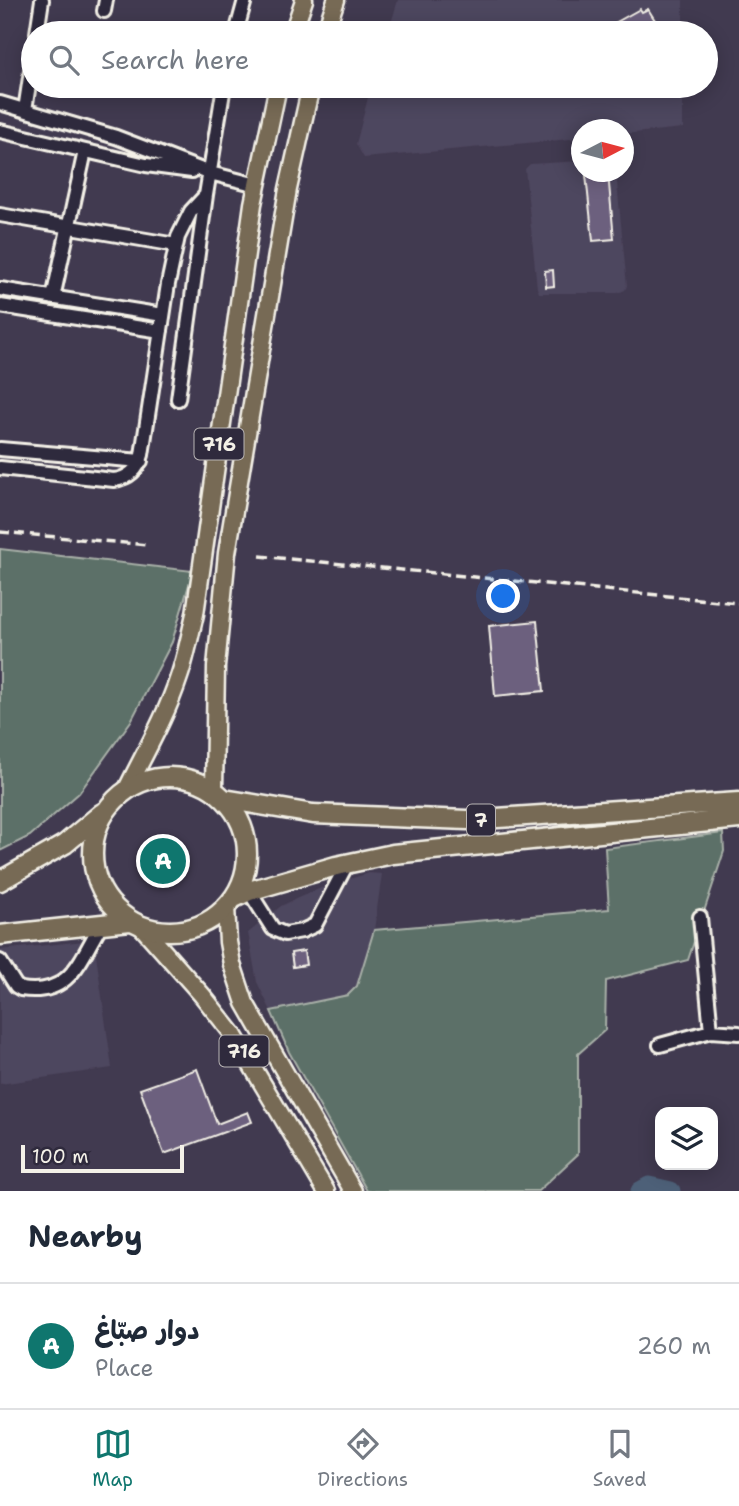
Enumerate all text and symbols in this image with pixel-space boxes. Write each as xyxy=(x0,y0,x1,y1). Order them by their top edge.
search box xyxy=(21,21,718,98)
icon: search xyxy=(45,41,83,79)
text: Search here xyxy=(101,42,250,77)
north arrow xyxy=(571,119,634,182)
road number: 716 xyxy=(194,428,244,460)
your location xyxy=(486,579,520,613)
road number: 7 xyxy=(467,804,495,835)
pin: A xyxy=(140,835,186,887)
road number: 716 xyxy=(219,1036,268,1066)
map controls xyxy=(655,1107,718,1170)
button: layers xyxy=(655,1107,718,1170)
scale bar xyxy=(21,1142,184,1174)
text: 100 m xyxy=(32,1144,89,1169)
text: Nearby xyxy=(28,1216,143,1257)
text: دوار صبّاغ xyxy=(95,1312,200,1347)
text: A xyxy=(42,1331,60,1361)
text: 260 m xyxy=(637,1331,711,1361)
text: Place xyxy=(95,1353,154,1383)
tab: Map xyxy=(92,1425,133,1492)
tab: Directions xyxy=(318,1425,408,1492)
tab: Saved xyxy=(593,1425,647,1492)

